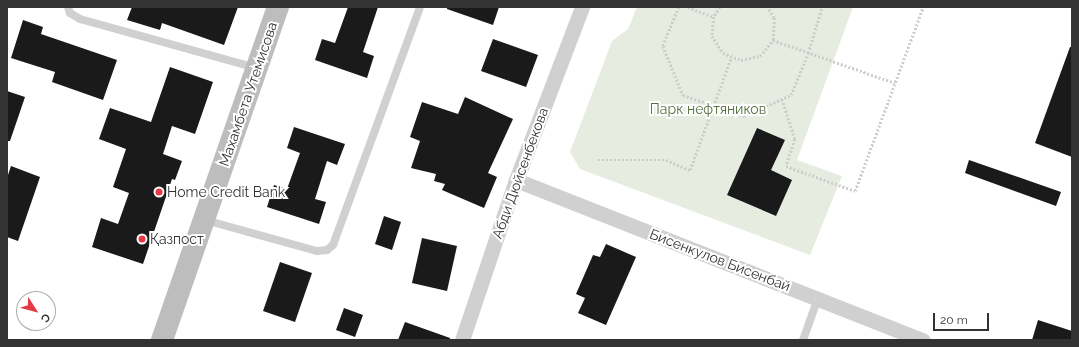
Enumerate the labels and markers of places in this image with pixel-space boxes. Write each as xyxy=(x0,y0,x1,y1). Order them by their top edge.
place label: Home Credit Bank xyxy=(167,184,285,200)
marker: Home Credit Bank xyxy=(154,187,164,197)
place label: Қазпост xyxy=(150,231,204,247)
marker: Қазпост xyxy=(137,234,147,244)

